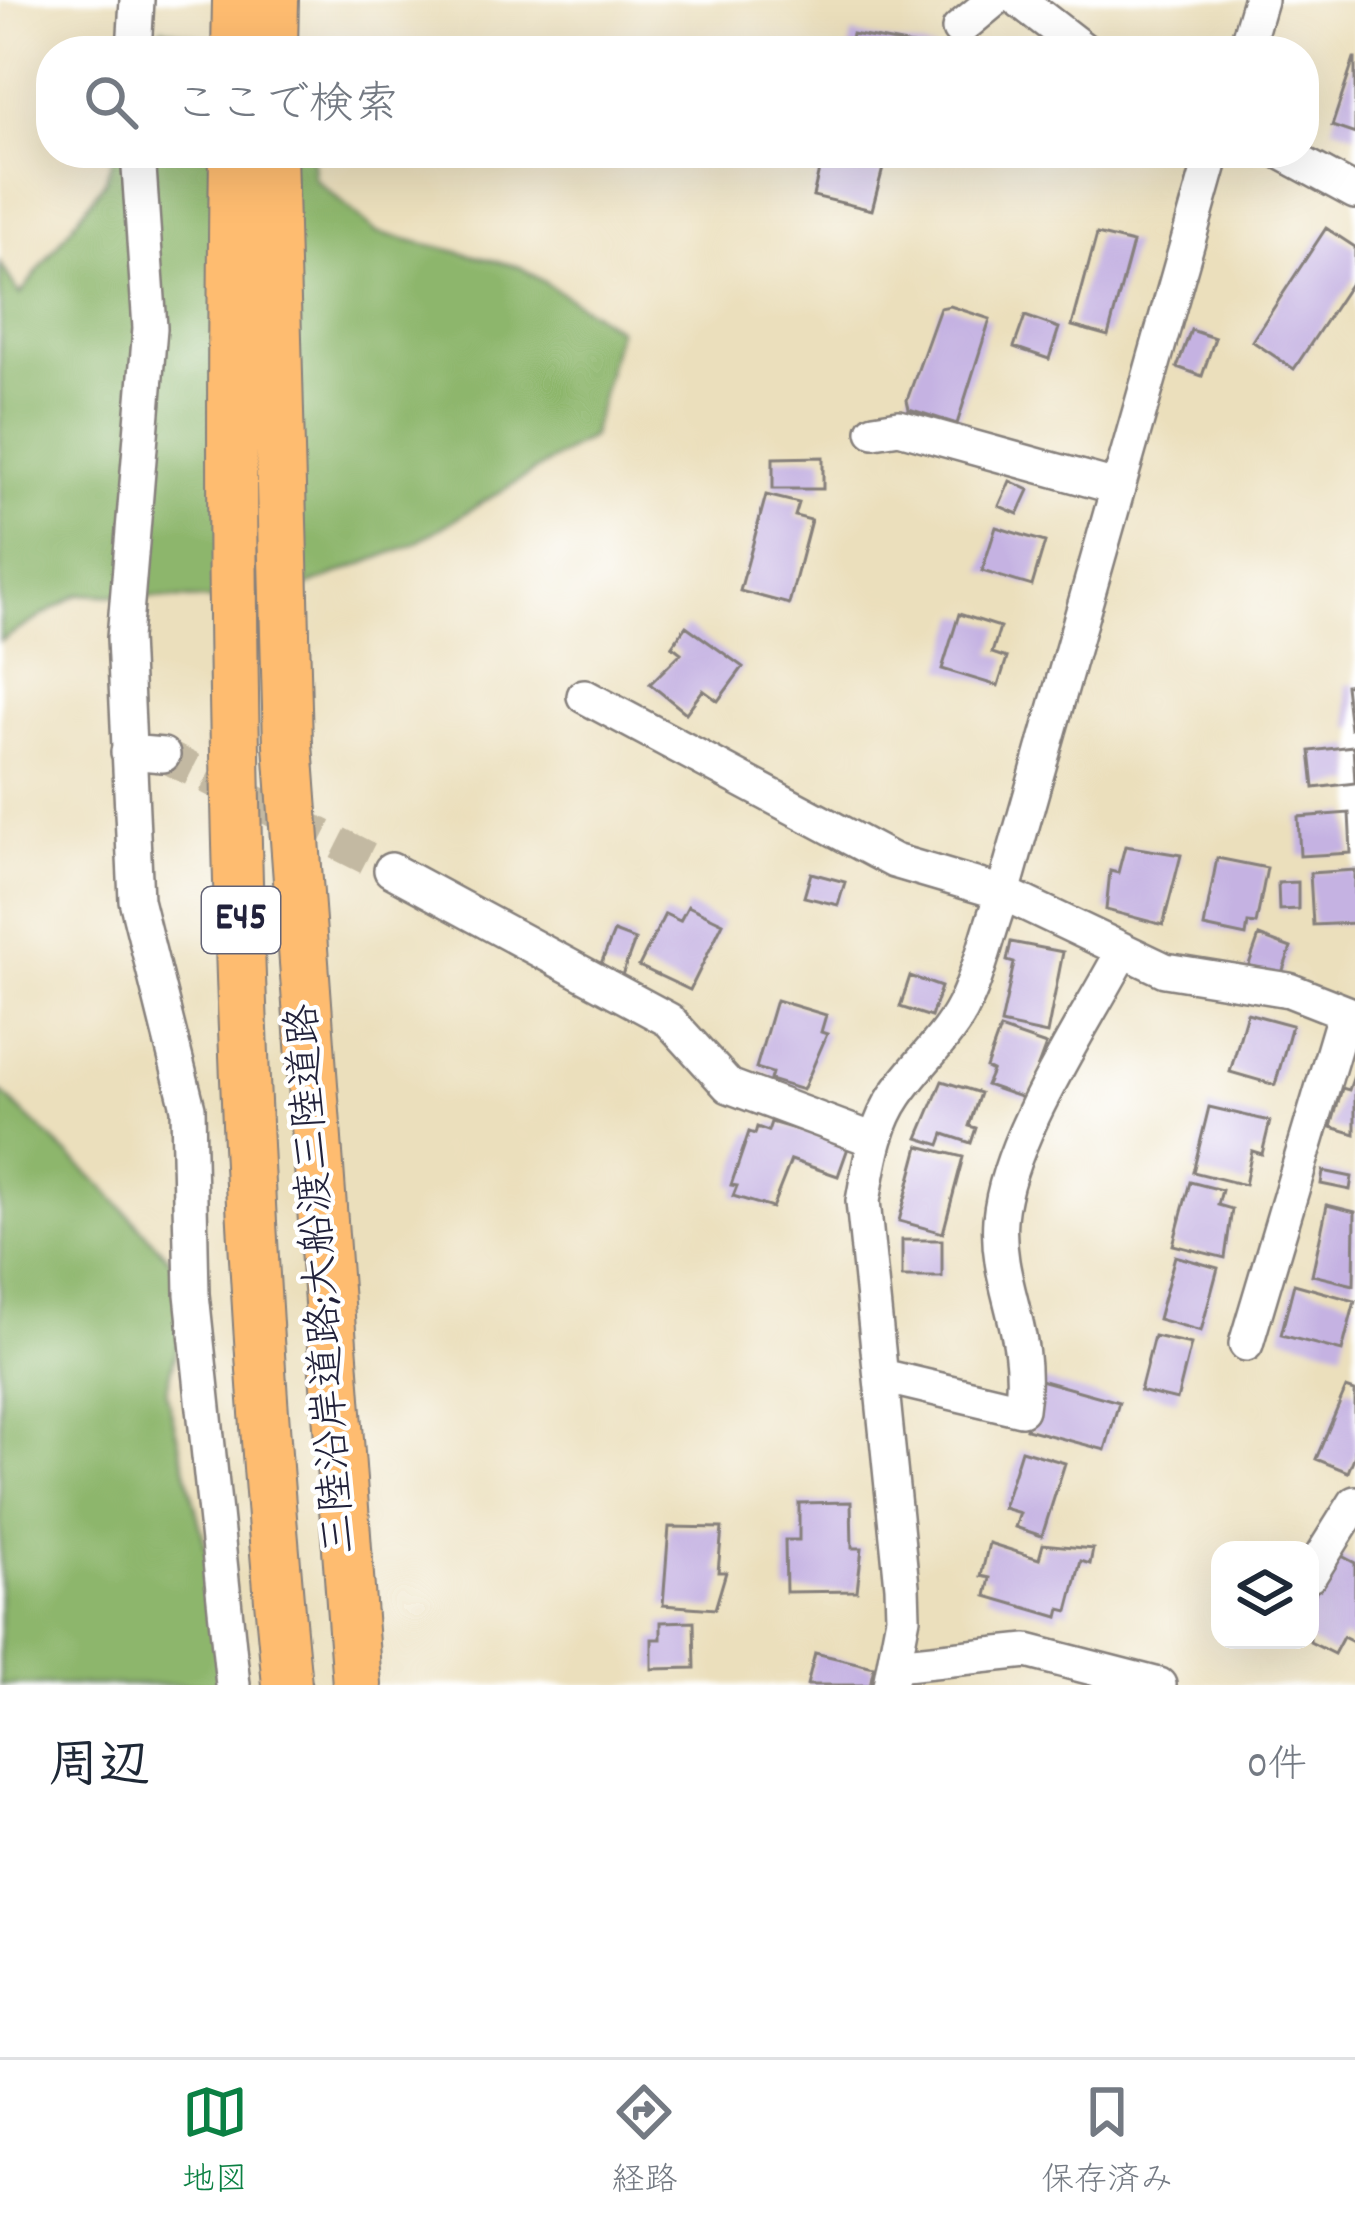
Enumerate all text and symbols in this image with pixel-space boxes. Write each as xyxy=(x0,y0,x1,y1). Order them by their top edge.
search box xyxy=(36,36,1319,168)
icon: search xyxy=(78,69,144,135)
text: ここで検索 xyxy=(174,76,399,140)
road number: E45 xyxy=(202,887,280,953)
street label: 三陸沿岸道路;大船渡三陸道路 xyxy=(276,1001,374,1557)
map controls xyxy=(1211,1541,1319,1649)
button: layers xyxy=(1211,1541,1319,1649)
text: 周辺 xyxy=(48,1734,150,1806)
text: 0件 xyxy=(1247,1741,1307,1796)
tab: 地図 xyxy=(182,2079,248,2206)
tab: 経路 xyxy=(611,2079,677,2206)
tab: 保存済み xyxy=(1041,2079,1173,2206)

